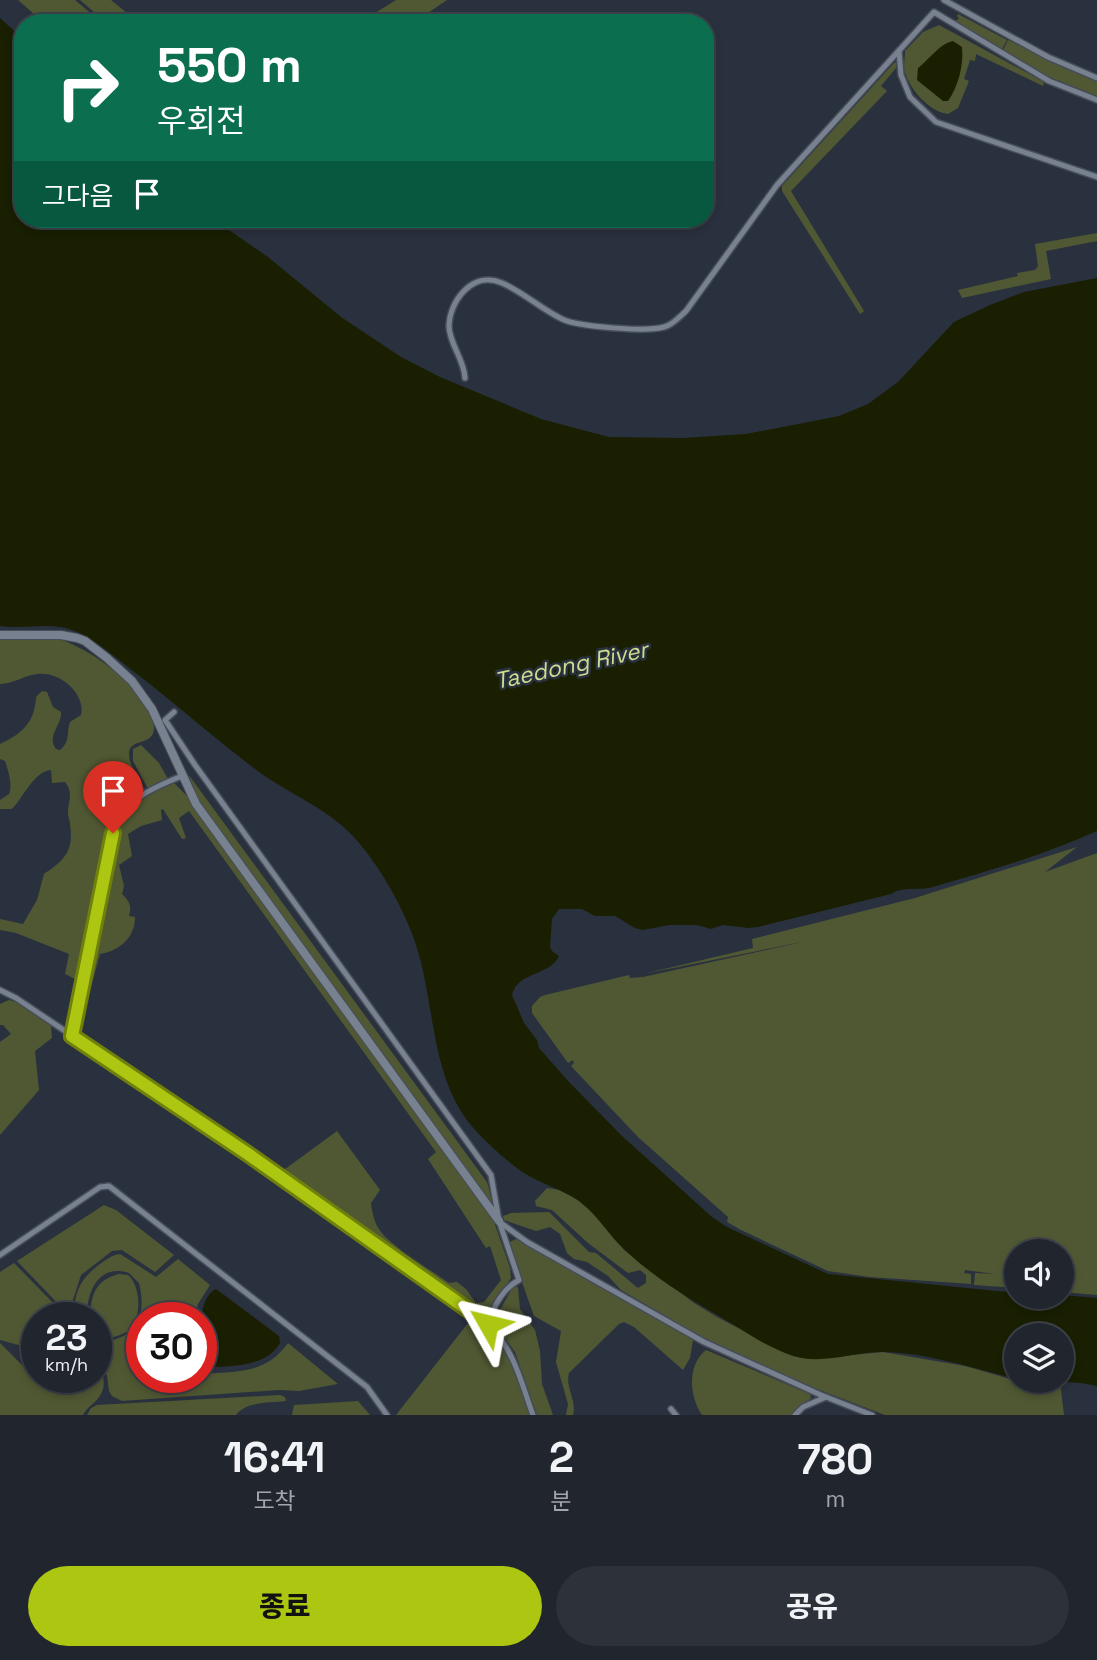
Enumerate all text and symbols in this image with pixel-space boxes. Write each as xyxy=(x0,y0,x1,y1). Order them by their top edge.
text: 550 m xyxy=(157,34,302,96)
icon: right xyxy=(42,42,133,133)
text: 우회전 xyxy=(157,101,245,141)
icon: arrive xyxy=(128,175,166,213)
text: 그다음 xyxy=(42,179,114,213)
water label: Taedong River xyxy=(491,634,653,696)
pin xyxy=(83,761,143,833)
icon: arrive xyxy=(94,772,132,810)
map controls xyxy=(1004,1239,1074,1393)
button: sound xyxy=(1004,1239,1074,1309)
position arrow xyxy=(451,1287,525,1361)
speed limit sign: 30 xyxy=(126,1302,217,1393)
text: 23 xyxy=(45,1316,88,1360)
button: layers xyxy=(1004,1323,1074,1393)
text: km/h xyxy=(45,1353,88,1376)
text: 16:41 xyxy=(224,1431,325,1484)
text: 2 xyxy=(549,1431,574,1484)
text: 780 xyxy=(798,1433,873,1486)
text: m xyxy=(826,1484,845,1514)
text: 도착 xyxy=(253,1486,296,1516)
text: 분 xyxy=(551,1486,572,1516)
button: 종료 xyxy=(28,1566,542,1646)
button: 공유 xyxy=(556,1566,1069,1646)

